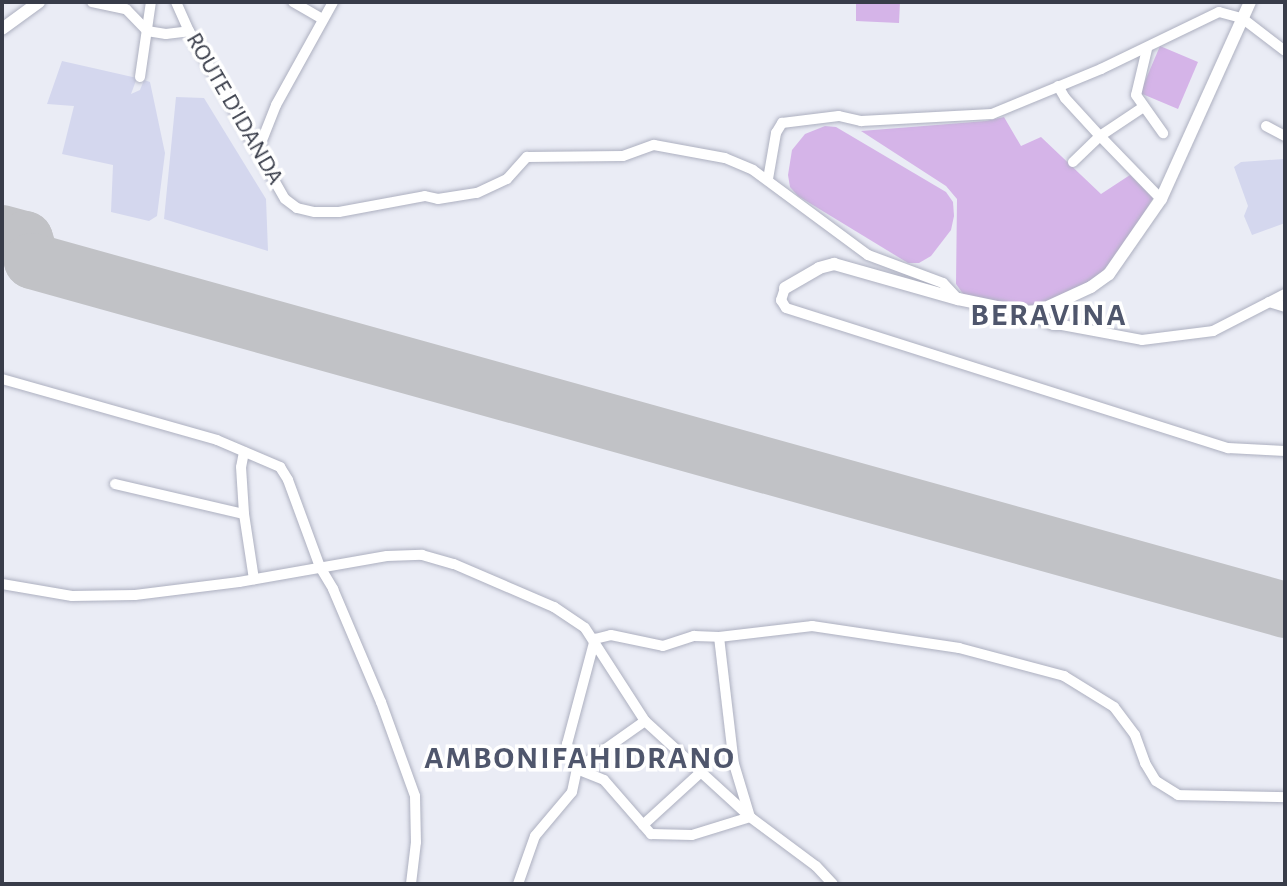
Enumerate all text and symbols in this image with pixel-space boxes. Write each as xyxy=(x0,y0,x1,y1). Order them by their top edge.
street label: ROUTE D'IDANDA xyxy=(179,28,289,190)
district label: BERAVINA xyxy=(971,296,1127,334)
district label: AMBONIFAHIDRANO xyxy=(426,739,734,777)

